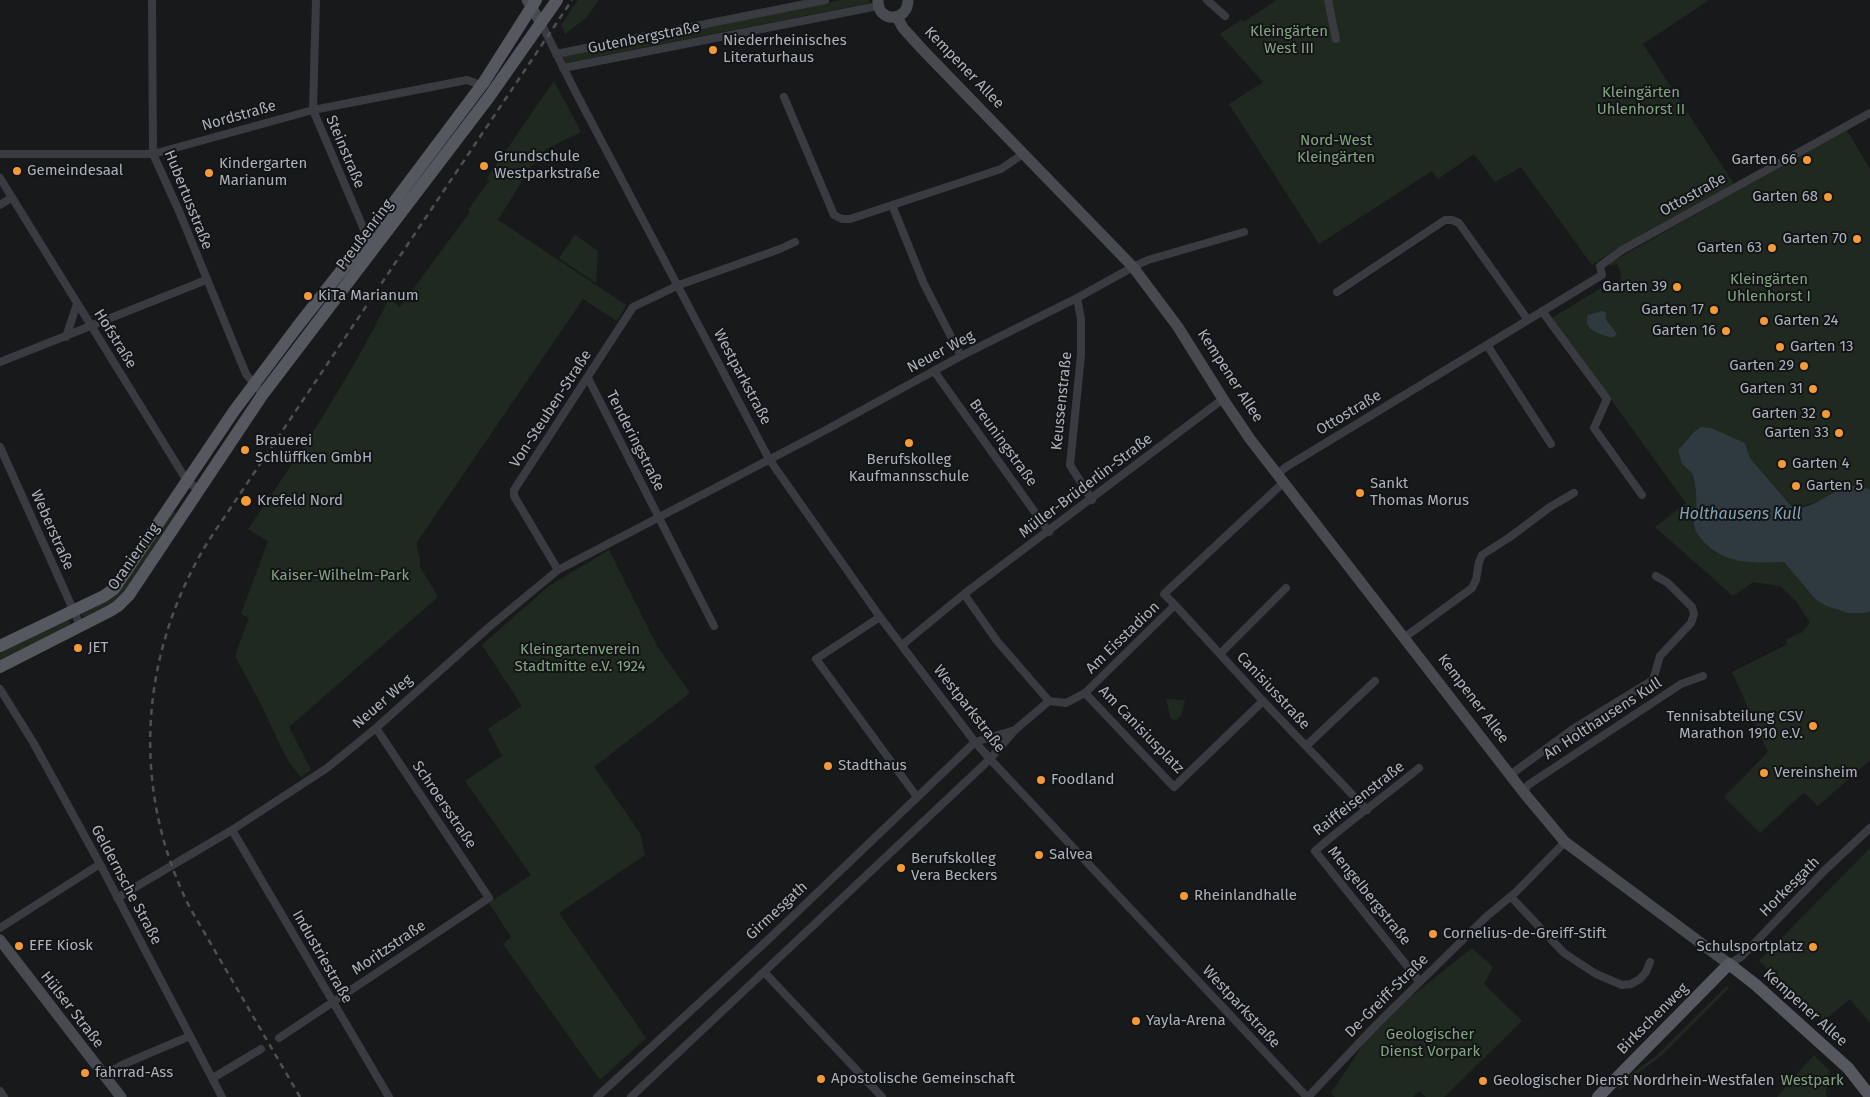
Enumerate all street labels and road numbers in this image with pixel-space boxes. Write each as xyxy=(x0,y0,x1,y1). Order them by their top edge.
street label: Gutenbergstraße xyxy=(587,18,701,58)
street label: Kempener Allee xyxy=(920,23,1008,113)
street label: Nordstraße xyxy=(200,97,278,135)
street label: Steinstraße xyxy=(322,113,368,191)
street label: Hubertusstraße xyxy=(160,148,216,252)
street label: Ottostraße xyxy=(1657,170,1729,220)
street label: Preußenring xyxy=(333,196,397,274)
street label: Hofstraße xyxy=(90,306,140,372)
street label: Westparkstraße xyxy=(709,326,775,428)
street label: Kempener Allee xyxy=(1193,326,1267,426)
street label: Neuer Weg xyxy=(904,327,978,377)
street label: Von-Steuben-Straße xyxy=(506,347,596,471)
street label: Keussenstraße xyxy=(1048,351,1076,451)
street label: Ottostraße xyxy=(1313,387,1385,439)
street label: Tenderingstraße xyxy=(602,388,668,494)
street label: Breuningstraße xyxy=(965,396,1041,490)
street label: Müller-Brüderlin-Straße xyxy=(1016,430,1156,542)
street label: Weberstraße xyxy=(26,487,78,573)
street label: Oranierring xyxy=(104,520,164,594)
street label: Am Eisstadion xyxy=(1082,598,1164,678)
street label: Canisiusstraße xyxy=(1233,649,1313,733)
street label: Kempener Allee xyxy=(1434,651,1512,747)
street label: Westparkstraße xyxy=(929,662,1009,756)
street label: Neuer Weg xyxy=(349,671,417,733)
street label: An Holthausens Kull xyxy=(1541,674,1665,764)
street label: Am Canisiusplatz xyxy=(1095,682,1187,778)
street label: Schroersstraße xyxy=(408,758,480,852)
street label: Raiffeisenstraße xyxy=(1310,758,1408,840)
street label: Geldernsche Straße xyxy=(87,822,165,948)
street label: Mengelbergstraße xyxy=(1324,843,1414,949)
street label: Horkesgath xyxy=(1756,853,1824,921)
street label: Girmesgath xyxy=(743,878,811,944)
street label: Industriestraße xyxy=(288,907,356,1007)
street label: Moritzstraße xyxy=(349,917,429,979)
street label: De-Greiff-Straße xyxy=(1342,951,1432,1041)
street label: Westparkstraße xyxy=(1198,962,1284,1052)
street label: Kempener Allee xyxy=(1759,965,1851,1051)
street label: Hülser Straße xyxy=(36,968,108,1052)
street label: Birkschenweg xyxy=(1614,980,1692,1058)

